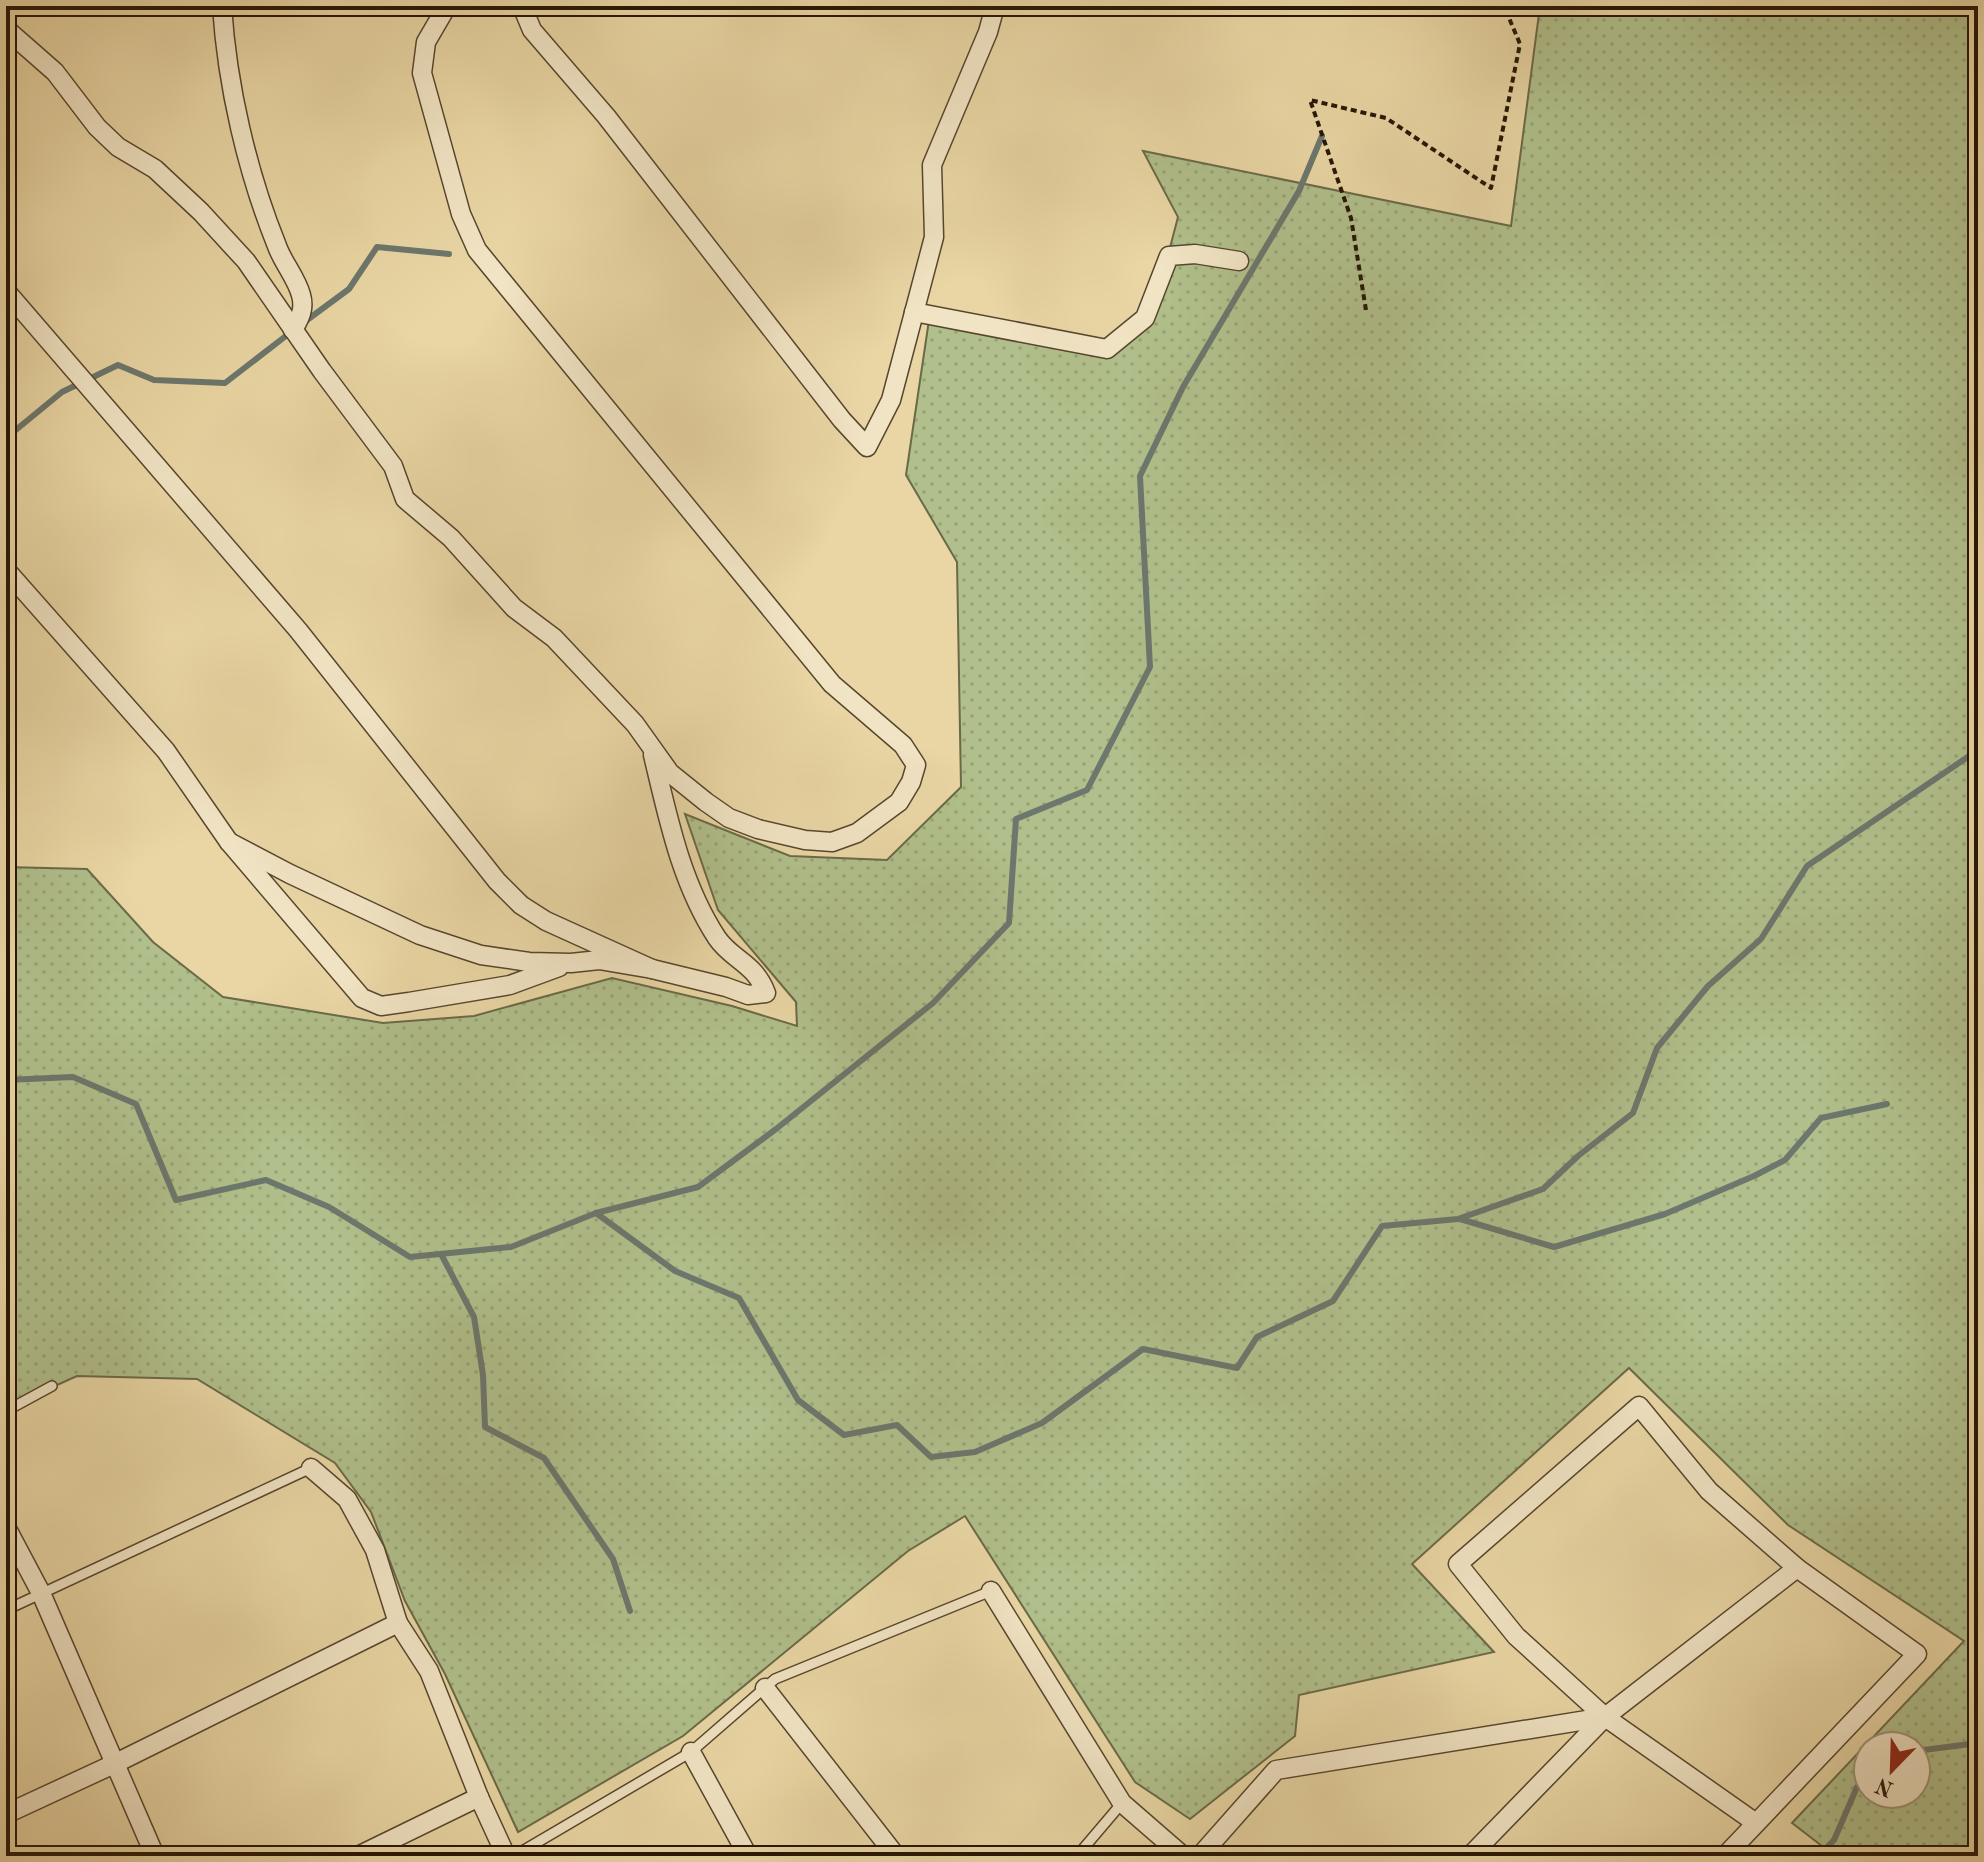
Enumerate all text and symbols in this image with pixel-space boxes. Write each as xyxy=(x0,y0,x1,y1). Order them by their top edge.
north arrow xyxy=(1852,1730,1932,1810)
text: N xyxy=(1873,1773,1897,1800)

